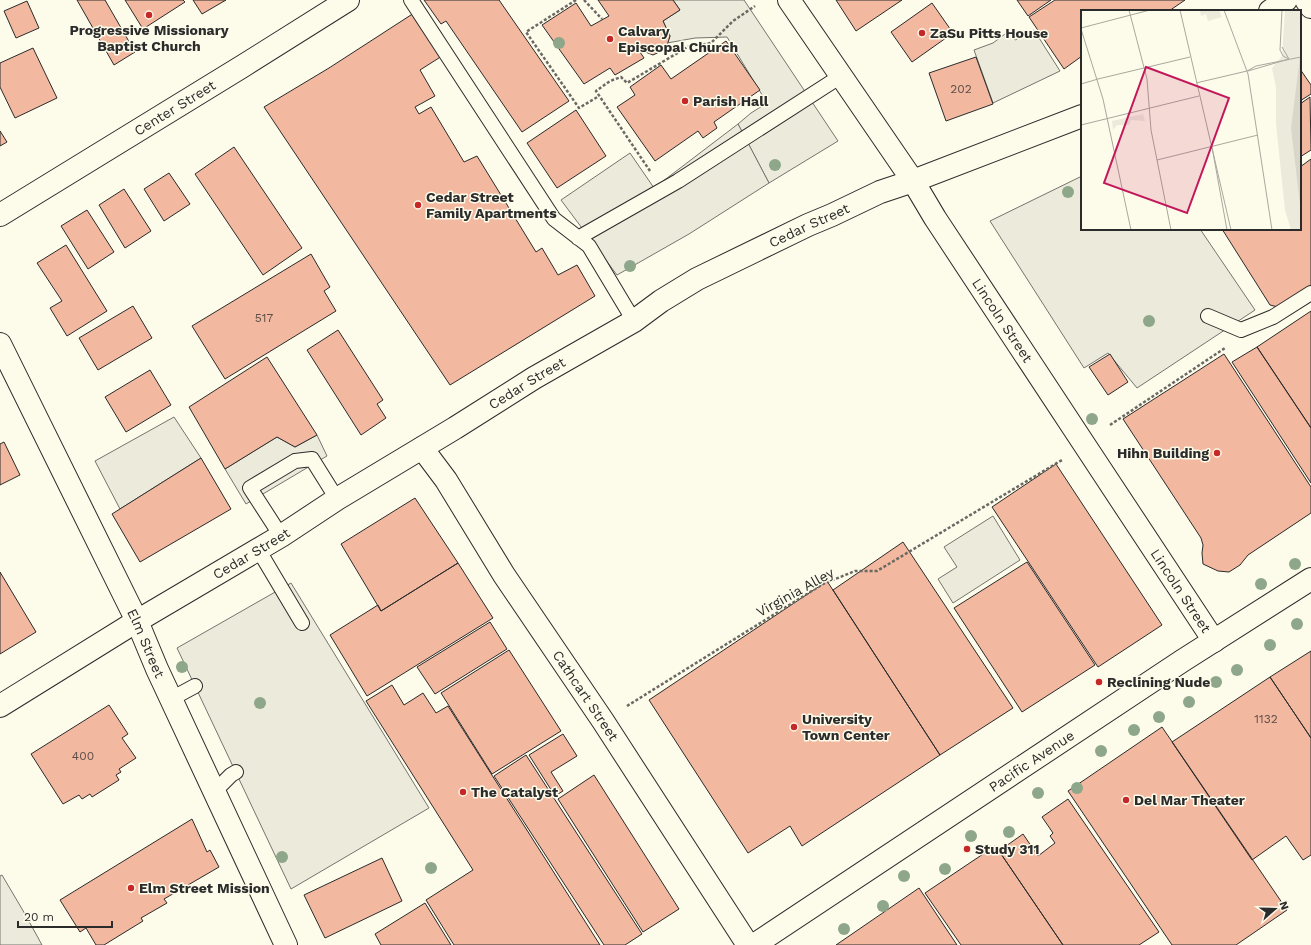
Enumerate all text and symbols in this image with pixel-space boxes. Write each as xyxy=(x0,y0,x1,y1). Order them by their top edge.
marker: Progressive Missionary Baptist Church xyxy=(144,10,154,20)
inset map xyxy=(1081,10,1301,230)
place label: Progressive Missionary Baptist Church xyxy=(69,22,229,54)
place label: Calvary Episcopal Church xyxy=(618,23,738,55)
place label: ZaSu Pitts House xyxy=(930,25,1048,41)
marker: ZaSu Pitts House xyxy=(917,28,927,38)
marker: Calvary Episcopal Church xyxy=(605,34,615,44)
street label: Center Street xyxy=(131,77,219,139)
house number: 202 xyxy=(950,82,972,96)
place label: Parish Hall xyxy=(693,93,769,109)
marker: Parish Hall xyxy=(680,96,690,106)
place label: Cedar Street Family Apartments xyxy=(426,189,557,221)
marker: Cedar Street Family Apartments xyxy=(413,200,423,210)
street label: Cedar Street xyxy=(766,200,852,251)
street label: Lincoln Street xyxy=(969,275,1036,365)
house number: 517 xyxy=(255,311,273,325)
street label: Cedar Street xyxy=(486,354,568,413)
place label: Hihn Building xyxy=(1117,445,1209,461)
marker: Hihn Building xyxy=(1212,448,1222,458)
street label: Cedar Street xyxy=(210,524,293,582)
street label: Lincoln Street xyxy=(1147,546,1214,636)
street label: Virginia Alley xyxy=(753,564,837,620)
street label: Elm Street xyxy=(124,606,168,680)
street label: Cathcart Street xyxy=(549,647,622,744)
place label: Reclining Nude xyxy=(1107,674,1210,690)
marker: Reclining Nude xyxy=(1094,677,1104,687)
place label: University Town Center xyxy=(802,711,890,743)
house number: 1132 xyxy=(1254,712,1278,726)
marker: University Town Center xyxy=(789,722,799,732)
street label: Pacific Avenue xyxy=(986,727,1077,795)
house number: 400 xyxy=(72,749,94,763)
place label: The Catalyst xyxy=(471,784,558,800)
marker: The Catalyst xyxy=(458,787,468,797)
place label: Del Mar Theater xyxy=(1134,792,1245,808)
marker: Del Mar Theater xyxy=(1121,795,1131,805)
place label: Study 311 xyxy=(975,841,1040,857)
marker: Study 311 xyxy=(962,844,972,854)
place label: Elm Street Mission xyxy=(139,880,270,896)
marker: Elm Street Mission xyxy=(126,883,136,893)
north arrow xyxy=(1255,889,1295,929)
text: N xyxy=(1276,900,1291,912)
scale bar xyxy=(18,903,112,929)
text: 20 m xyxy=(24,910,54,924)

